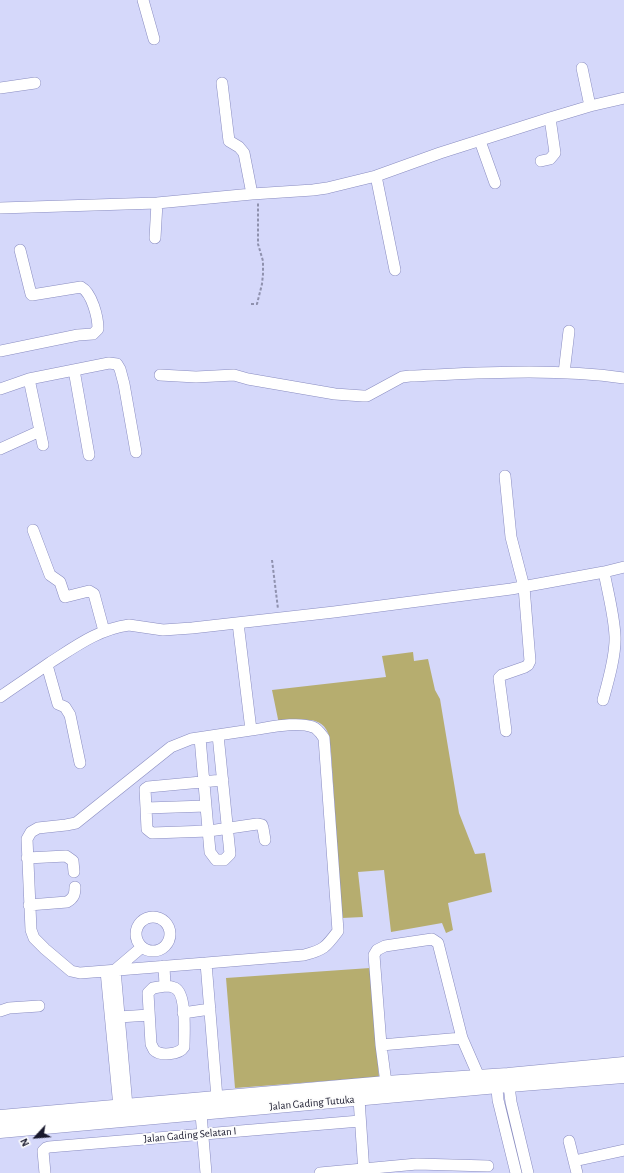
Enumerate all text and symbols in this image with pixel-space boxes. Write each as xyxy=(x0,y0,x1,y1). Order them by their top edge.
street label: Jalan Gading Tutuka xyxy=(269,1093,355,1113)
north arrow xyxy=(16,1117,56,1157)
street label: Jalan Gading Selatan I xyxy=(143,1124,237,1146)
text: N xyxy=(18,1137,31,1148)

